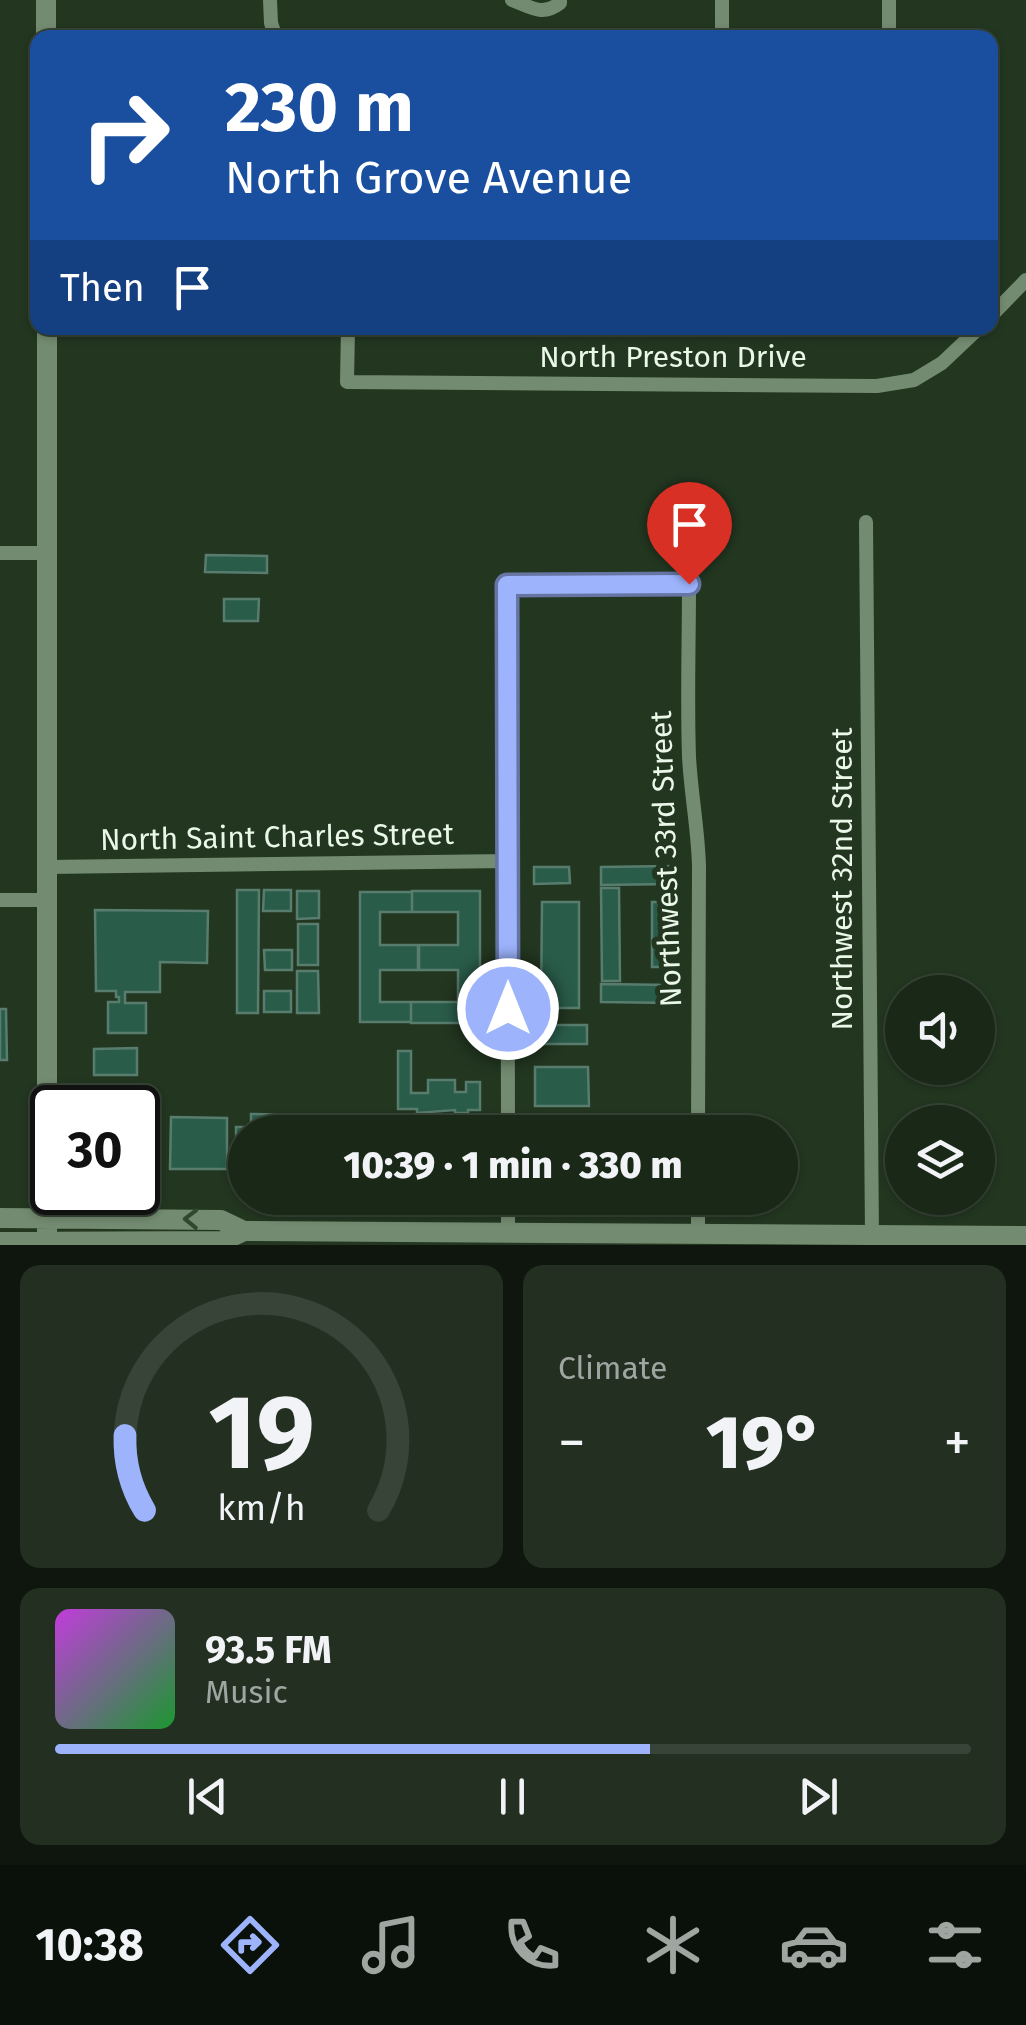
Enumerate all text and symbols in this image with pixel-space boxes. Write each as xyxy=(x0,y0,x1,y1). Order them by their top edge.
text: 230 m xyxy=(225,66,414,150)
icon: right xyxy=(60,70,190,200)
text: North Grove Avenue xyxy=(225,151,632,205)
icon: arrive xyxy=(165,260,220,315)
text: Then xyxy=(60,265,145,311)
street label: North Preston Drive xyxy=(539,339,807,375)
pin xyxy=(647,482,732,585)
icon: arrive xyxy=(662,497,717,552)
street label: Northwest 33rd Street xyxy=(643,710,689,1008)
street label: Northwest 32nd Street xyxy=(824,727,860,1031)
street label: North Saint Charles Street xyxy=(100,816,454,858)
position arrow xyxy=(456,957,560,1061)
map controls xyxy=(885,975,995,1215)
button: sound xyxy=(885,975,995,1085)
speed limit sign: 30 xyxy=(30,1085,160,1215)
button: layers xyxy=(885,1105,995,1215)
text: 10:39 · 1 min · 330 m xyxy=(344,1142,682,1188)
one-way arrow xyxy=(182,1208,198,1230)
text: Climate xyxy=(558,1349,667,1387)
text: 19 xyxy=(208,1371,315,1496)
text: 19° xyxy=(706,1398,823,1488)
text: − xyxy=(558,1410,586,1476)
text: + xyxy=(944,1410,971,1476)
text: km/h xyxy=(217,1487,306,1529)
text: 93.5 FM xyxy=(205,1627,332,1673)
text: Music xyxy=(205,1673,288,1711)
icon: previous xyxy=(180,1769,235,1824)
icon: pause xyxy=(485,1769,540,1824)
icon: next xyxy=(791,1769,846,1824)
icon: directions xyxy=(215,1910,285,1980)
icon: music xyxy=(356,1910,426,1980)
icon: phone xyxy=(497,1910,567,1980)
icon: climate xyxy=(638,1910,708,1980)
icon: car xyxy=(779,1910,849,1980)
icon: filters xyxy=(920,1910,990,1980)
text: 10:38 xyxy=(36,1918,144,1972)

